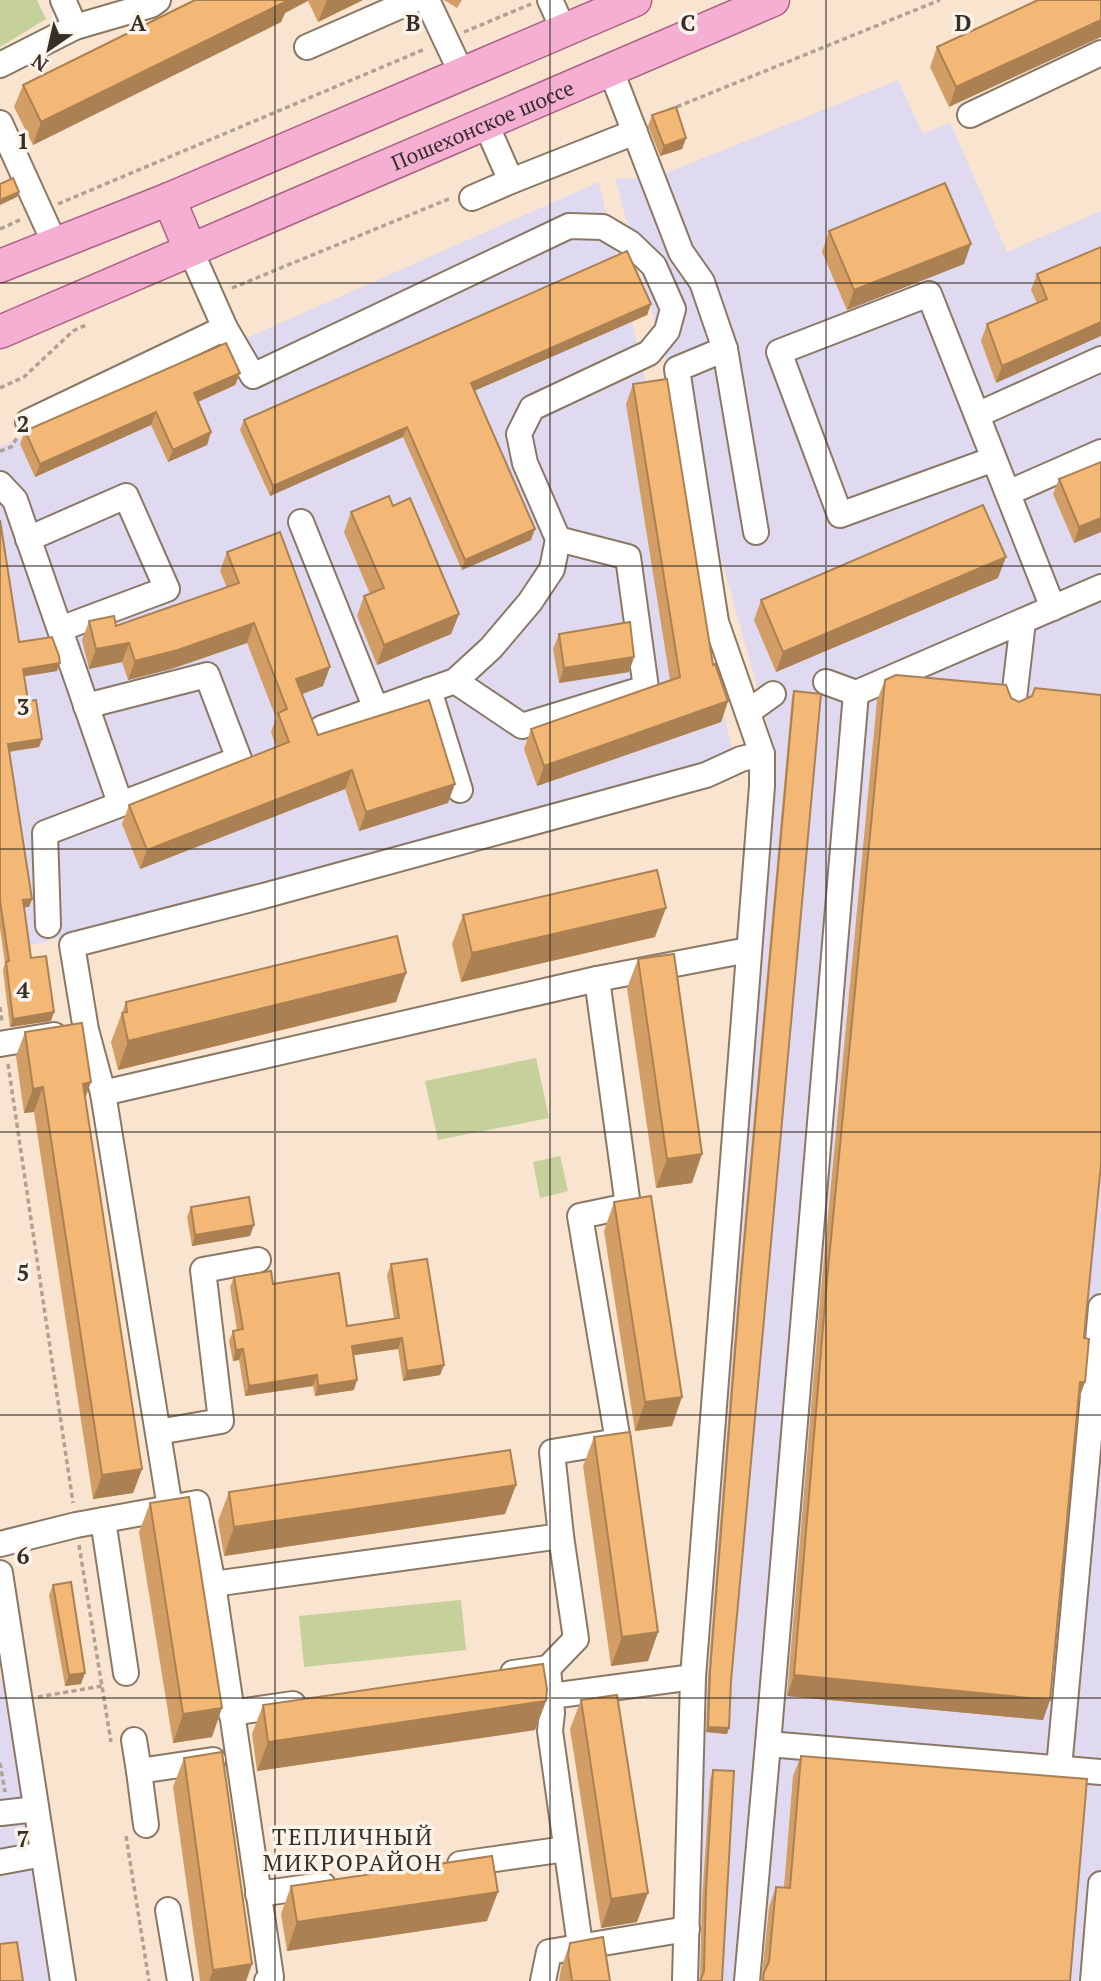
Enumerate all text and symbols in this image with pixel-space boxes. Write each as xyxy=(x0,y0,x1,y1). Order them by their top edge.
text: A xyxy=(130,7,147,38)
text: B xyxy=(406,7,421,38)
text: C xyxy=(681,7,696,38)
text: D xyxy=(955,7,972,38)
north arrow xyxy=(14,14,84,84)
text: N xyxy=(26,49,52,78)
street label: Пошехонское шоссе xyxy=(387,73,578,176)
text: 1 xyxy=(17,125,30,156)
text: 2 xyxy=(17,408,30,439)
text: 3 xyxy=(17,691,30,722)
text: 4 xyxy=(17,974,30,1005)
text: 5 xyxy=(17,1257,30,1288)
text: 6 xyxy=(17,1540,30,1571)
district label: ТЕПЛИЧНЫЙ МИКРОРАЙОН xyxy=(263,1821,443,1878)
text: 7 xyxy=(17,1823,30,1854)

